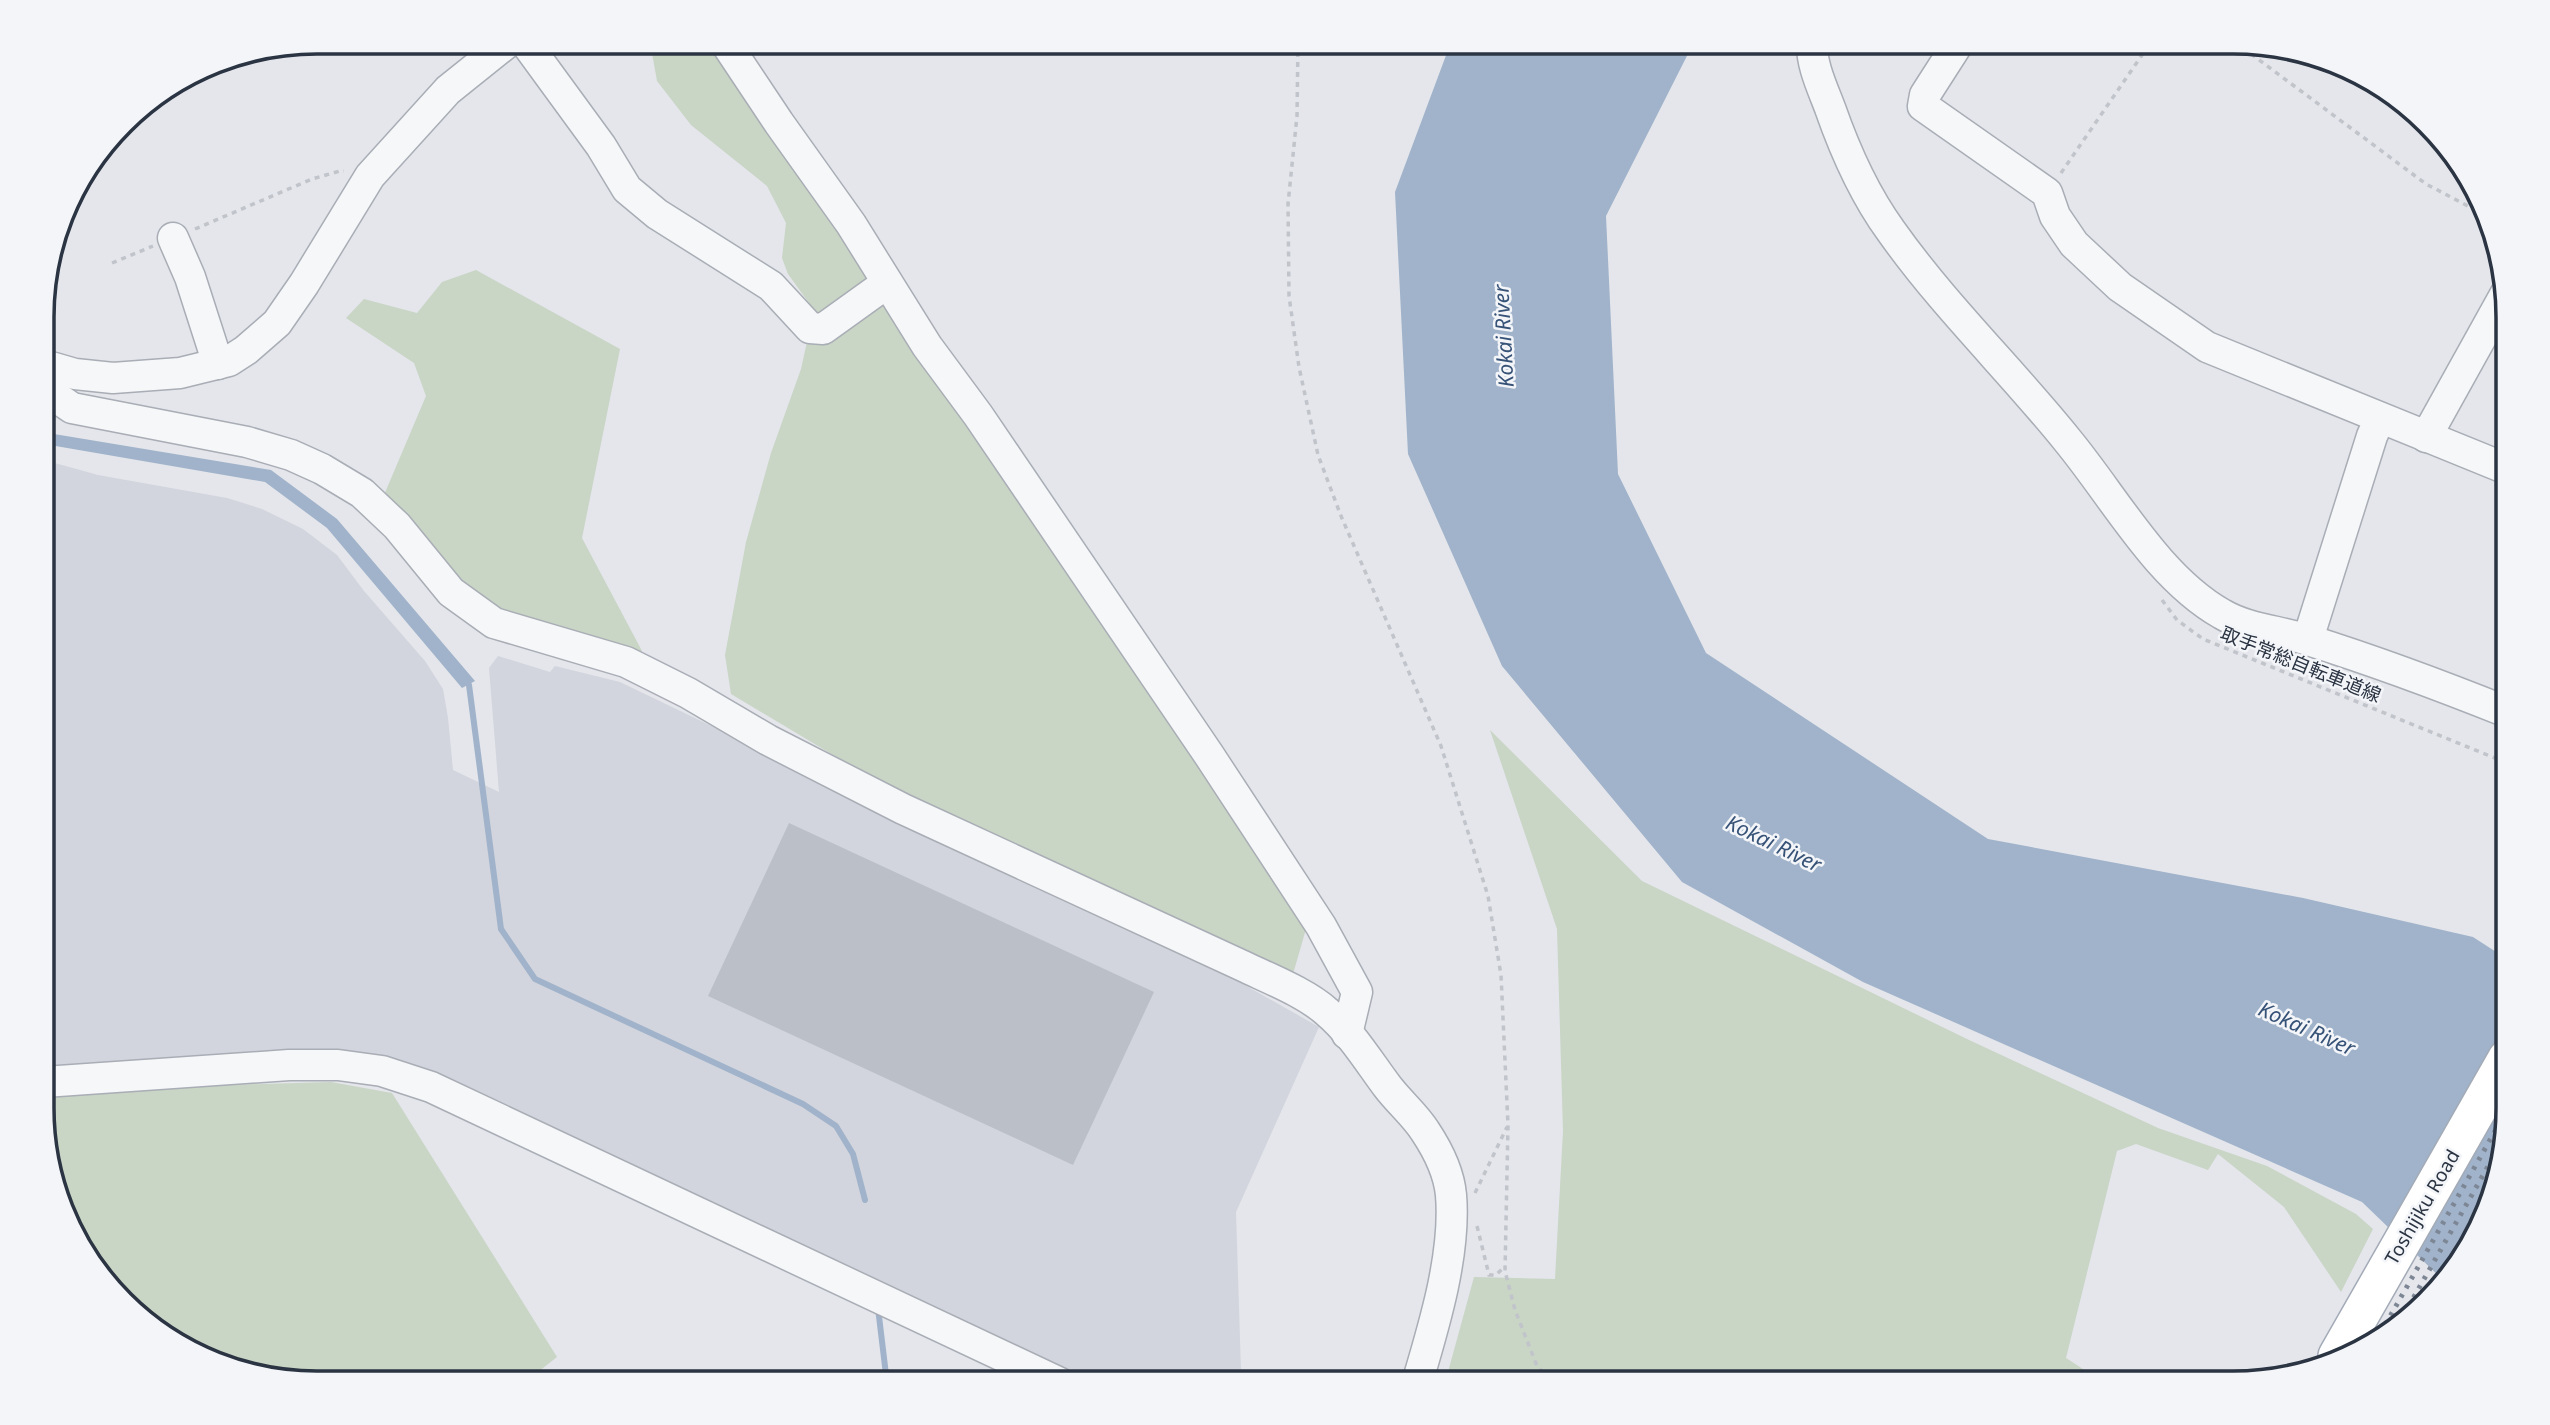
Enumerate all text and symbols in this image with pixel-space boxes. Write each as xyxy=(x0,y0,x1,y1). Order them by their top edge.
water label: Kokai River xyxy=(1486,282,1520,388)
street label: 取手常総自転車道線 xyxy=(2217,620,2385,708)
water label: Kokai River xyxy=(1722,808,1828,879)
water label: Kokai River xyxy=(2254,994,2361,1062)
street label: Toshijiku Road xyxy=(2379,1145,2465,1269)

